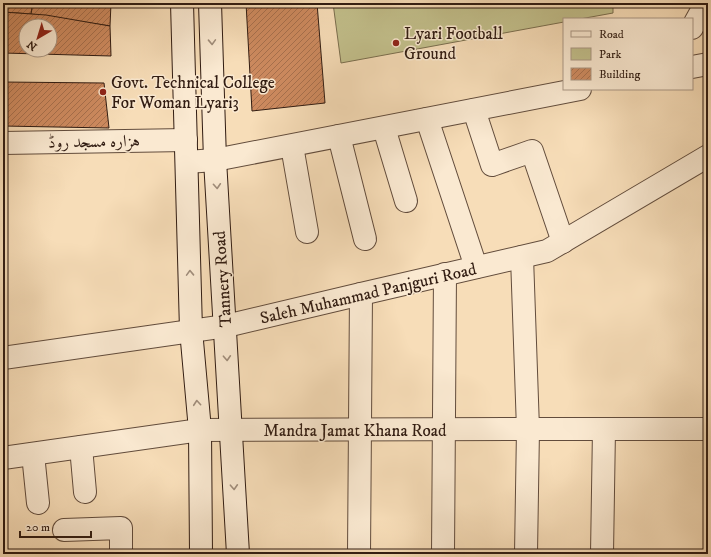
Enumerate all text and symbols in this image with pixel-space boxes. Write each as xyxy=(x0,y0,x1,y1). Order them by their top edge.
north arrow xyxy=(18,18,58,58)
legend xyxy=(563,18,693,90)
place label: Lyari Football Ground xyxy=(404,23,503,65)
text: Road xyxy=(599,27,624,42)
text: N xyxy=(25,37,40,53)
marker: Lyari Football Ground xyxy=(391,38,401,48)
one-way arrow xyxy=(207,39,216,45)
text: Park xyxy=(599,47,621,62)
text: Building xyxy=(599,67,640,82)
place label: Govt. Technical College For Woman Lyari3 xyxy=(111,72,275,114)
marker: Govt. Technical College For Woman Lyari3 xyxy=(98,87,108,97)
street label: ہزارہ مسجد روڈ xyxy=(48,130,140,154)
one-way arrow xyxy=(212,183,221,189)
street label: Tannery Road xyxy=(209,229,237,328)
street label: Saleh Muhammad Panjguri Road xyxy=(258,258,479,330)
one-way arrow xyxy=(186,270,194,276)
one-way arrow xyxy=(223,355,231,361)
one-way arrow xyxy=(193,400,202,406)
street label: Mandra Jamat Khana Road xyxy=(263,420,447,442)
one-way arrow xyxy=(230,484,238,490)
scale bar xyxy=(20,513,91,539)
text: 20 m xyxy=(26,520,50,535)

